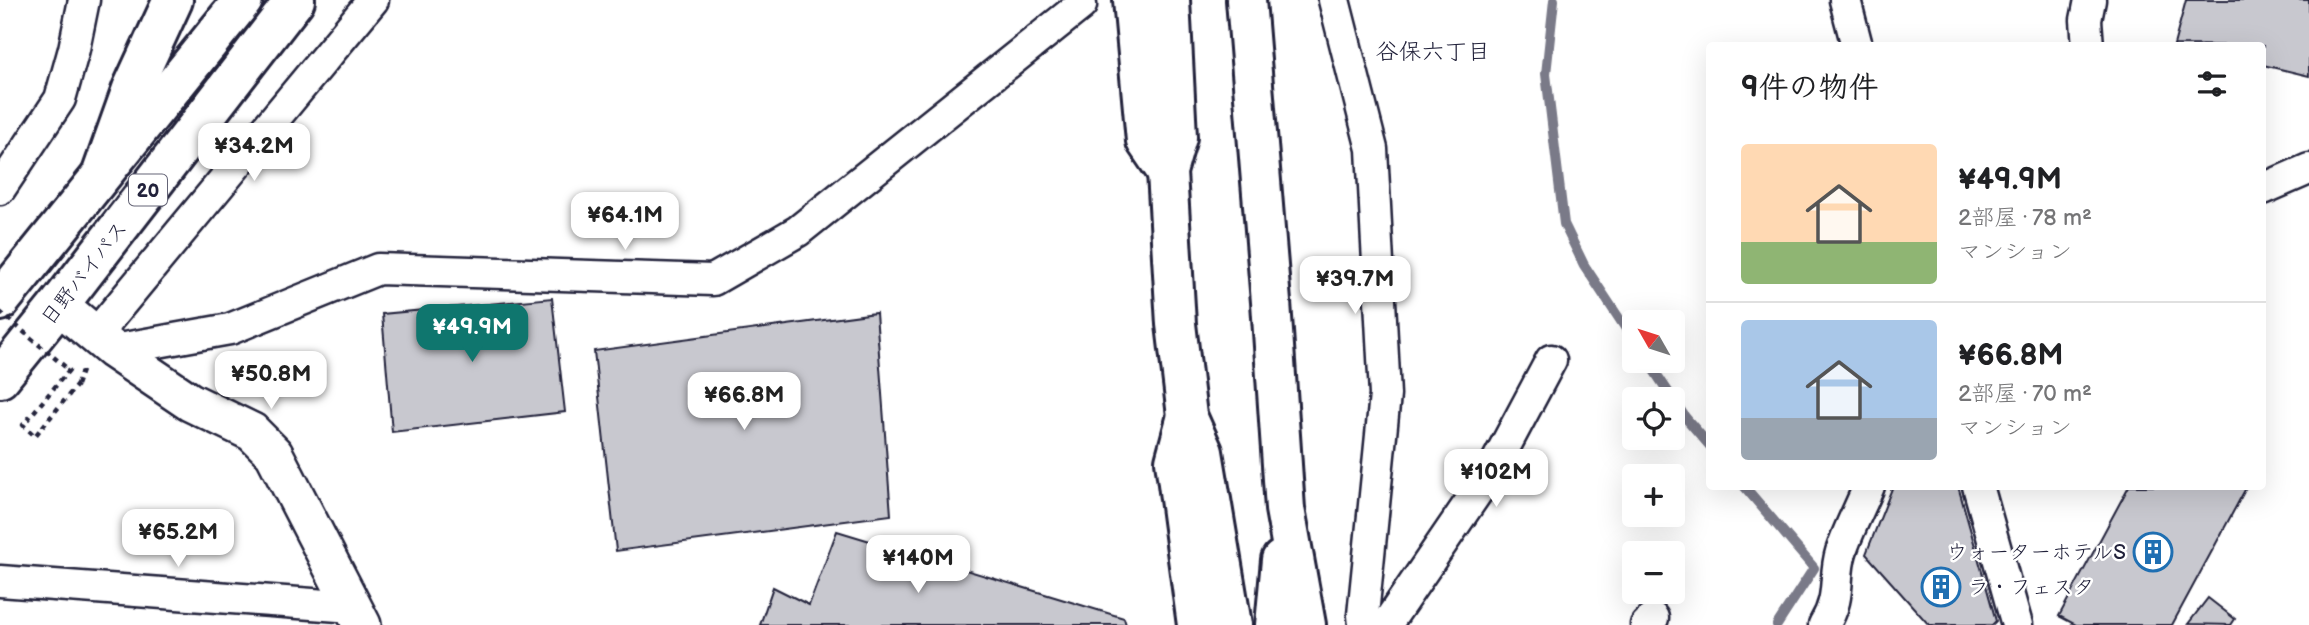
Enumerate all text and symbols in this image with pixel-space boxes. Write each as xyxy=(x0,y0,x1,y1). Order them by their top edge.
district label: 谷保六丁目 xyxy=(1376,38,1491,66)
icon: filters xyxy=(2193,65,2231,103)
text: 9件の物件 xyxy=(1741,70,1879,106)
pin: ¥34.2M xyxy=(197,124,311,183)
text: ¥34.2M xyxy=(214,132,294,160)
text: ¥49.9M xyxy=(1958,162,2062,198)
icon: home xyxy=(1797,172,1881,256)
road number: 20 xyxy=(129,174,167,206)
pin: ¥64.1M xyxy=(568,192,682,252)
text: ¥64.1M xyxy=(587,201,663,229)
text: 2部屋 · 78 m² xyxy=(1958,204,2092,232)
street label: 日野バイパス xyxy=(36,216,133,330)
text: マンション xyxy=(1958,238,2072,266)
pin: ¥39.7M xyxy=(1298,256,1412,316)
text: ¥39.7M xyxy=(1316,265,1394,293)
pin: ¥49.9M xyxy=(415,304,529,364)
north arrow xyxy=(1622,310,1685,373)
map controls xyxy=(1622,310,1685,604)
text: ¥49.9M xyxy=(432,313,512,341)
text: ¥66.8M xyxy=(1958,338,2063,374)
icon: home xyxy=(1797,348,1881,432)
pin: ¥50.8M xyxy=(214,352,328,411)
text: ¥50.8M xyxy=(231,360,311,388)
pin: ¥66.8M xyxy=(687,372,801,432)
text: 2部屋 · 70 m² xyxy=(1958,380,2092,408)
text: ¥66.8M xyxy=(704,381,784,409)
button: locate xyxy=(1622,387,1685,450)
text: マンション xyxy=(1958,414,2072,442)
pin: ¥102M xyxy=(1447,449,1545,509)
text: ¥102M xyxy=(1460,458,1532,486)
button: + xyxy=(1622,464,1685,527)
pin: ¥65.2M xyxy=(121,510,235,569)
text: ¥65.2M xyxy=(138,518,218,546)
building icon: ウォーターホテルS xyxy=(2132,531,2174,573)
pin: ¥140M xyxy=(869,536,967,595)
place label: ウォーターホテルS xyxy=(1947,540,2126,565)
button: − xyxy=(1622,541,1685,604)
text: ¥140M xyxy=(882,544,954,572)
building icon: ラ・フェスタ xyxy=(1920,566,1962,608)
place label: ラ・フェスタ xyxy=(1968,575,2094,600)

